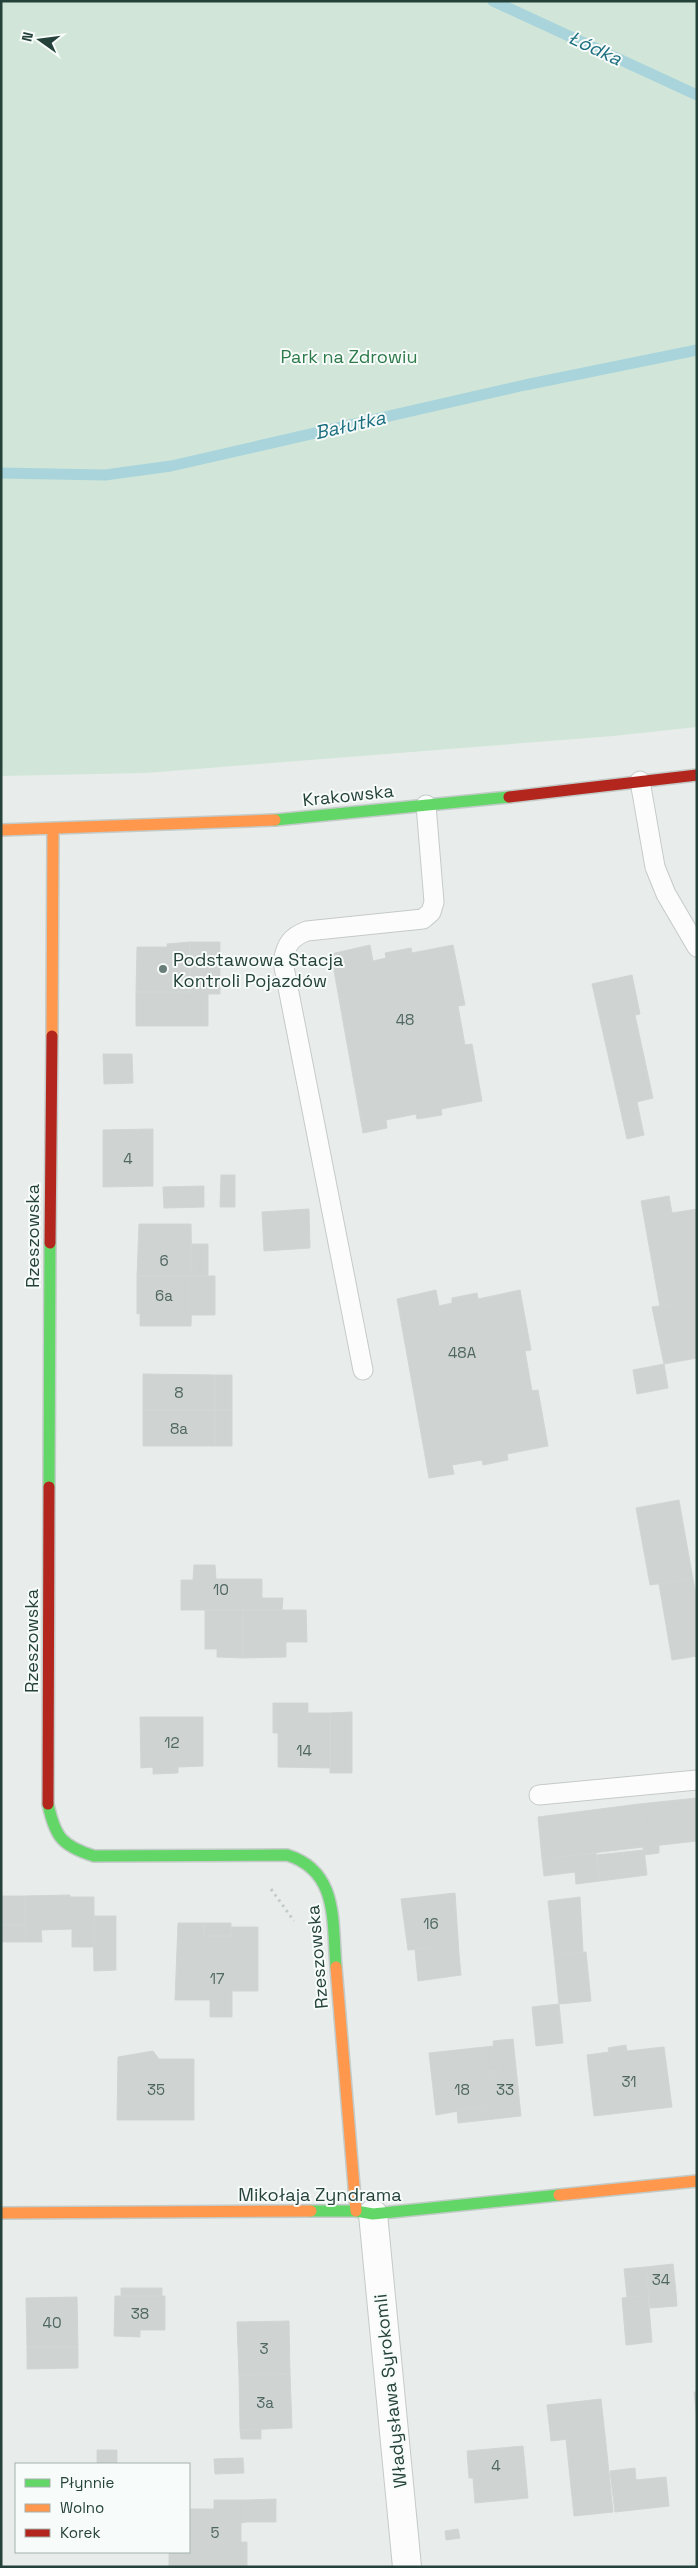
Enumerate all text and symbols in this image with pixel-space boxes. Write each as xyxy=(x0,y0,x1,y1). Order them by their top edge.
north arrow xyxy=(15,15,65,65)
water label: Łódka xyxy=(564,25,626,71)
text: N xyxy=(18,30,37,44)
park label: Park na Zdrowiu xyxy=(280,345,418,368)
water label: Bałutka xyxy=(312,405,388,445)
street label: Krakowska xyxy=(301,779,395,811)
place label: Podstawowa Stacja Kontroli Pojazdów xyxy=(173,948,343,992)
marker: Podstawowa Stacja Kontroli Pojazdów xyxy=(157,963,169,975)
house number: 48 xyxy=(396,1010,414,1029)
house number: 4 xyxy=(123,1149,133,1168)
street label: Rzeszowska xyxy=(21,1184,44,1288)
house number: 6 xyxy=(159,1251,169,1270)
house number: 6a xyxy=(155,1286,173,1305)
house number: 48A xyxy=(448,1343,477,1362)
house number: 8 xyxy=(174,1383,184,1402)
house number: 8a xyxy=(170,1419,188,1438)
house number: 10 xyxy=(213,1580,229,1599)
street label: Rzeszowska xyxy=(20,1589,43,1693)
house number: 12 xyxy=(164,1733,180,1752)
house number: 14 xyxy=(296,1741,312,1760)
street label: Rzeszowska xyxy=(301,1904,333,2010)
house number: 16 xyxy=(423,1914,439,1933)
house number: 17 xyxy=(210,1969,224,1988)
house number: 31 xyxy=(621,2072,637,2091)
house number: 35 xyxy=(147,2080,165,2099)
house number: 18 xyxy=(454,2080,470,2099)
house number: 33 xyxy=(496,2080,514,2099)
street label: Mikołaja Zyndrama xyxy=(238,2183,402,2206)
house number: 34 xyxy=(652,2270,670,2289)
street label: Władysława Syrokomli xyxy=(368,2293,412,2489)
house number: 38 xyxy=(131,2304,149,2323)
house number: 40 xyxy=(43,2313,62,2332)
house number: 3 xyxy=(259,2339,269,2358)
house number: 3a xyxy=(256,2393,274,2412)
house number: 4 xyxy=(491,2456,501,2475)
legend xyxy=(15,2463,190,2553)
text: Płynnie xyxy=(60,2473,114,2492)
text: Wolno xyxy=(60,2498,104,2517)
text: Korek xyxy=(60,2523,100,2542)
house number: 5 xyxy=(211,2523,220,2542)

